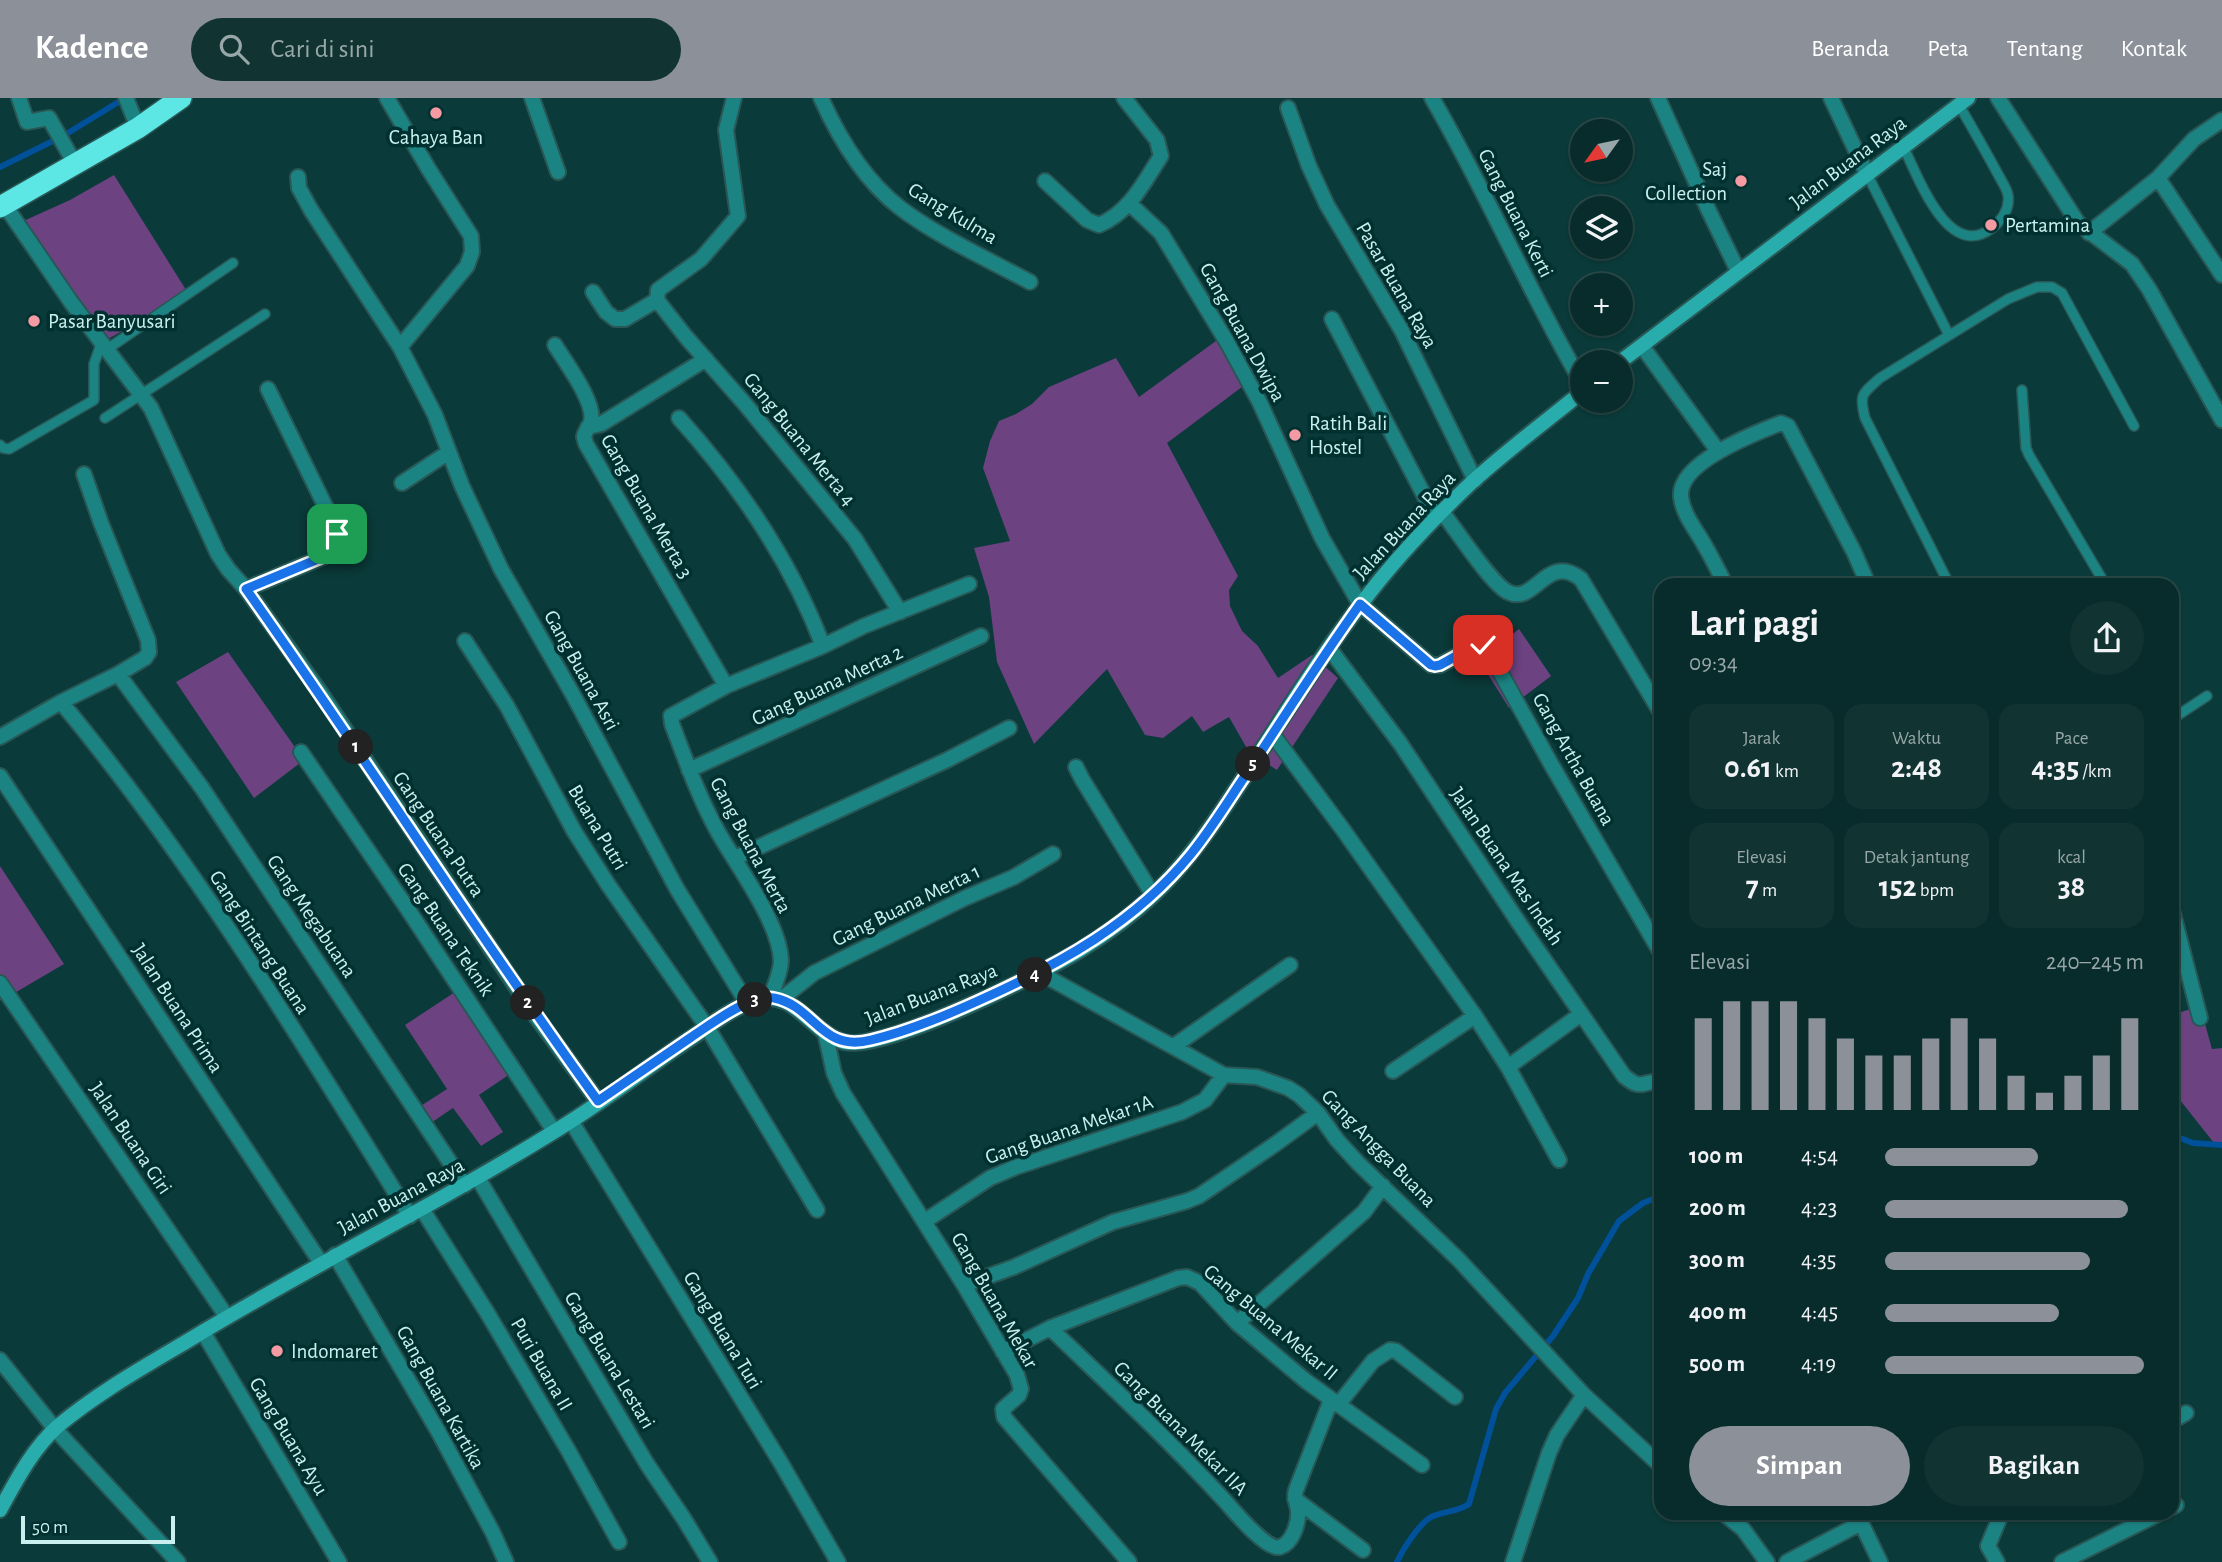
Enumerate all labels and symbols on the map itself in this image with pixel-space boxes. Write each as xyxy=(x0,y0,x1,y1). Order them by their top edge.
marker: Cahaya Ban xyxy=(428,105,444,121)
street label: Jalan Buana Raya xyxy=(1786,112,1910,213)
north arrow xyxy=(1570,119,1633,182)
place label: Cahaya Ban xyxy=(389,127,483,148)
street label: Gang Buana Kerti xyxy=(1474,146,1557,281)
place label: Saj Collection xyxy=(1645,159,1727,204)
marker: Saj Collection xyxy=(1733,173,1749,189)
street label: Gang Kulma xyxy=(904,179,1001,248)
place label: Pertamina xyxy=(2005,215,2090,236)
marker: Pertamina xyxy=(1983,217,1999,233)
street label: Pasar Buana Raya xyxy=(1352,218,1441,352)
street label: Gang Buana Dwipa xyxy=(1196,259,1289,405)
place label: Pasar Banyusari xyxy=(48,311,176,332)
marker: Pasar Banyusari xyxy=(26,313,42,329)
street label: Gang Buana Merta 4 xyxy=(740,369,860,510)
place label: Ratih Bali Hostel xyxy=(1309,413,1387,458)
marker: Ratih Bali Hostel xyxy=(1287,427,1303,443)
street label: Gang Buana Merta 3 xyxy=(597,430,696,582)
street label: Jalan Buana Raya xyxy=(1349,467,1460,583)
pin xyxy=(307,504,367,564)
street label: Gang Buana Asri xyxy=(540,607,623,734)
pin xyxy=(1453,615,1513,675)
street label: Gang Buana Merta 2 xyxy=(748,641,906,730)
street label: Gang Artha Buana xyxy=(1529,689,1619,829)
pin: 1 xyxy=(338,730,374,764)
pin: 5 xyxy=(1236,746,1270,782)
street label: Gang Buana Putra xyxy=(389,768,488,901)
street label: Gang Buana Merta xyxy=(706,774,795,917)
street label: Buana Putri xyxy=(564,781,631,874)
street label: Jalan Buana Mas Indah xyxy=(1446,784,1567,949)
street label: Gang Megabuana xyxy=(263,851,360,982)
street label: Gang Buana Teknik xyxy=(393,859,498,1000)
street label: Gang Buana Merta 1 xyxy=(829,861,983,950)
street label: Gang Bintang Buana xyxy=(205,867,314,1018)
street label: Jalan Buana Prima xyxy=(128,940,227,1077)
pin: 4 xyxy=(1018,958,1052,992)
street label: Jalan Buana Raya xyxy=(862,960,1000,1029)
pin: 3 xyxy=(738,982,772,1018)
pin: 2 xyxy=(510,986,546,1020)
street label: Jalan Buana Giri xyxy=(86,1079,176,1198)
street label: Gang Angga Buana xyxy=(1317,1085,1440,1211)
street label: Gang Buana Mekar 1A xyxy=(983,1091,1156,1168)
street label: Jalan Buana Raya xyxy=(335,1154,468,1238)
street label: Gang Buana Mekar xyxy=(947,1229,1042,1372)
street label: Gang Buana Mekar II xyxy=(1200,1260,1342,1384)
street label: Gang Buana Turi xyxy=(679,1268,766,1393)
street label: Gang Buana Lestari xyxy=(560,1288,659,1432)
street label: Puri Buana II xyxy=(507,1314,576,1414)
street label: Gang Buana Kartika xyxy=(393,1322,489,1473)
place label: Indomaret xyxy=(291,1341,378,1362)
marker: Indomaret xyxy=(269,1343,285,1359)
street label: Gang Buana Mekar IIA xyxy=(1110,1357,1252,1499)
street label: Gang Buana Ayu xyxy=(245,1374,332,1499)
scale bar xyxy=(21,1513,175,1545)

